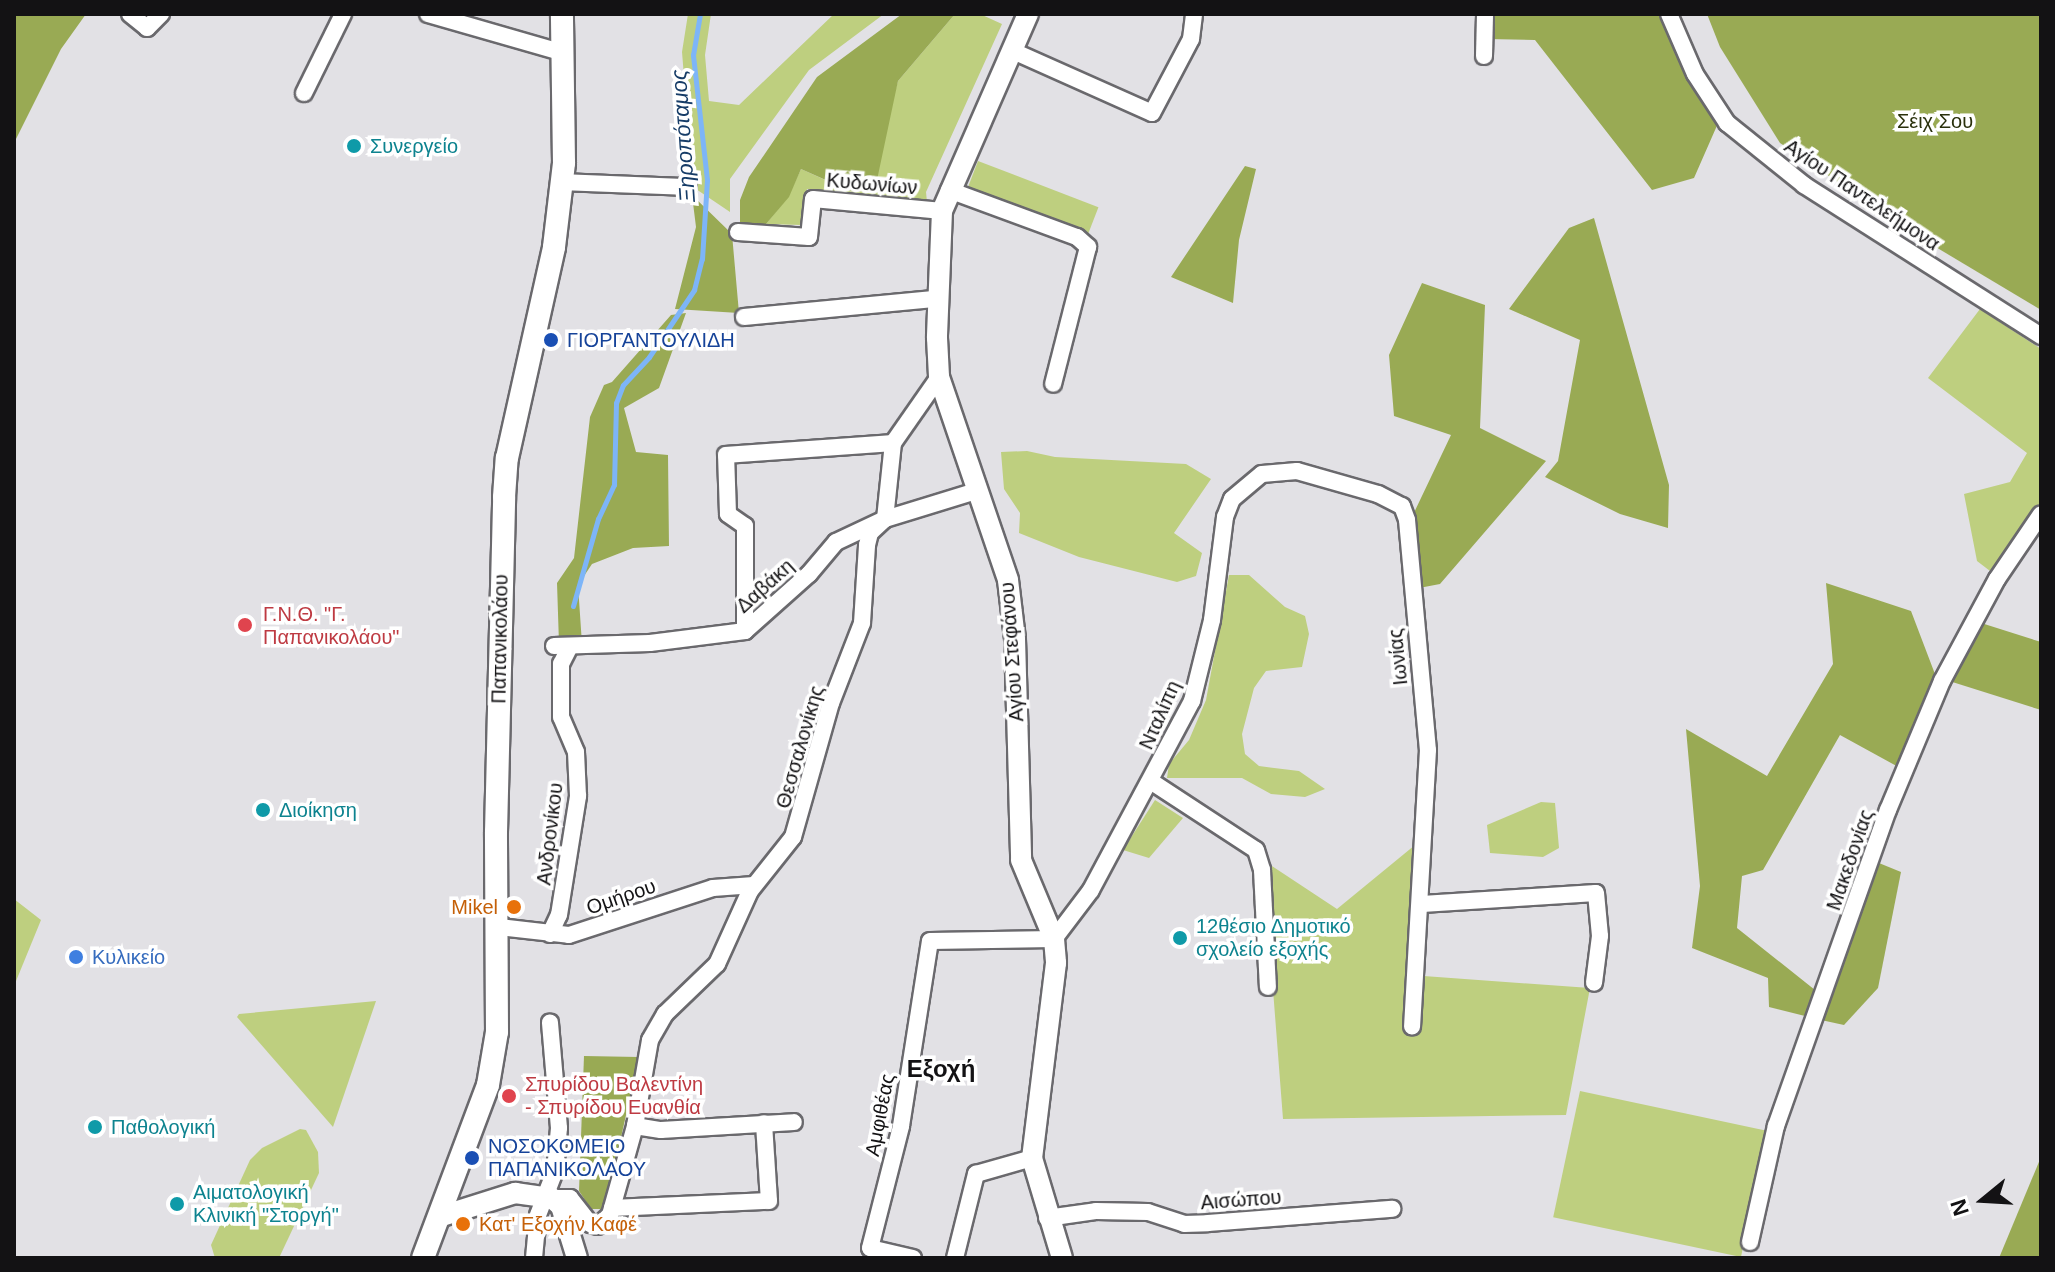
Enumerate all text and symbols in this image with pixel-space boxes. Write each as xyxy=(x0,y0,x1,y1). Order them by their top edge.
water label: Ξηροπόταμος xyxy=(665,69,701,203)
park label: Σέιχ Σου xyxy=(1897,109,1973,133)
place label: Συνεργείο xyxy=(370,134,458,158)
street label: Αγίου Παντελεήμονα xyxy=(1780,134,1944,256)
marker: Συνεργείο xyxy=(345,137,363,155)
street label: Κυδωνίων xyxy=(826,168,918,200)
place label: ΓΙΟΡΓΑΝΤΟΥΛΙΔΗ xyxy=(567,328,735,352)
marker: ΓΙΟΡΓΑΝΤΟΥΛΙΔΗ xyxy=(542,331,560,349)
street label: Δαβάκη xyxy=(731,554,799,618)
street label: Παπανικολάου xyxy=(487,574,513,704)
street label: Αγίου Στεφάνου xyxy=(995,581,1029,723)
place label: Γ.Ν.Θ. "Γ. Παπανικολάου" xyxy=(263,602,399,649)
marker: Γ.Ν.Θ. "Γ. Παπανικολάου" xyxy=(234,614,256,636)
street label: Ιωνίας xyxy=(1383,627,1413,687)
street label: Νταλίπη xyxy=(1134,677,1186,753)
street label: Θεσσαλονίκης xyxy=(771,683,829,811)
street label: Ανδρονίκου xyxy=(532,781,568,887)
place label: Διοίκηση xyxy=(279,798,357,822)
marker: Διοίκηση xyxy=(254,801,272,819)
street label: Μακεδονίας xyxy=(1822,806,1878,914)
street label: Ομήρου xyxy=(583,874,659,920)
place label: Mikel xyxy=(451,895,498,919)
marker: Mikel xyxy=(505,898,523,916)
place label: 12θέσιο Δημοτικό σχολείο εξοχής xyxy=(1196,914,1352,961)
marker: 12θέσιο Δημοτικό σχολείο εξοχής xyxy=(1171,929,1189,947)
place label: Κυλικείο xyxy=(92,945,165,969)
marker: Κυλικείο xyxy=(67,948,85,966)
district label: Εξοχή xyxy=(907,1055,975,1083)
place label: Σπυρίδου Βαλεντίνη - Σπυρίδου Ευανθία xyxy=(525,1072,703,1119)
street label: Αμφιθέας xyxy=(860,1072,900,1158)
marker: Σπυρίδου Βαλεντίνη - Σπυρίδου Ευανθία xyxy=(500,1087,518,1105)
place label: Παθολογική xyxy=(111,1115,215,1139)
marker: Παθολογική xyxy=(86,1118,104,1136)
place label: ΝΟΣΟΚΟΜΕΙΟ ΠΑΠΑΝΙΚΟΛΑΟΥ xyxy=(488,1134,646,1181)
marker: ΝΟΣΟΚΟΜΕΙΟ ΠΑΠΑΝΙΚΟΛΑΟΥ xyxy=(463,1149,481,1167)
north arrow xyxy=(1943,1160,2023,1240)
place label: Αιματολογική Κλινική "Στοργή" xyxy=(193,1180,339,1227)
street label: Αισώπου xyxy=(1200,1185,1282,1215)
marker: Αιματολογική Κλινική "Στοργή" xyxy=(168,1195,186,1213)
text: N xyxy=(1945,1196,1974,1219)
place label: Κατ' Εξοχήν Καφέ xyxy=(479,1212,637,1236)
marker: Κατ' Εξοχήν Καφέ xyxy=(454,1215,472,1233)

